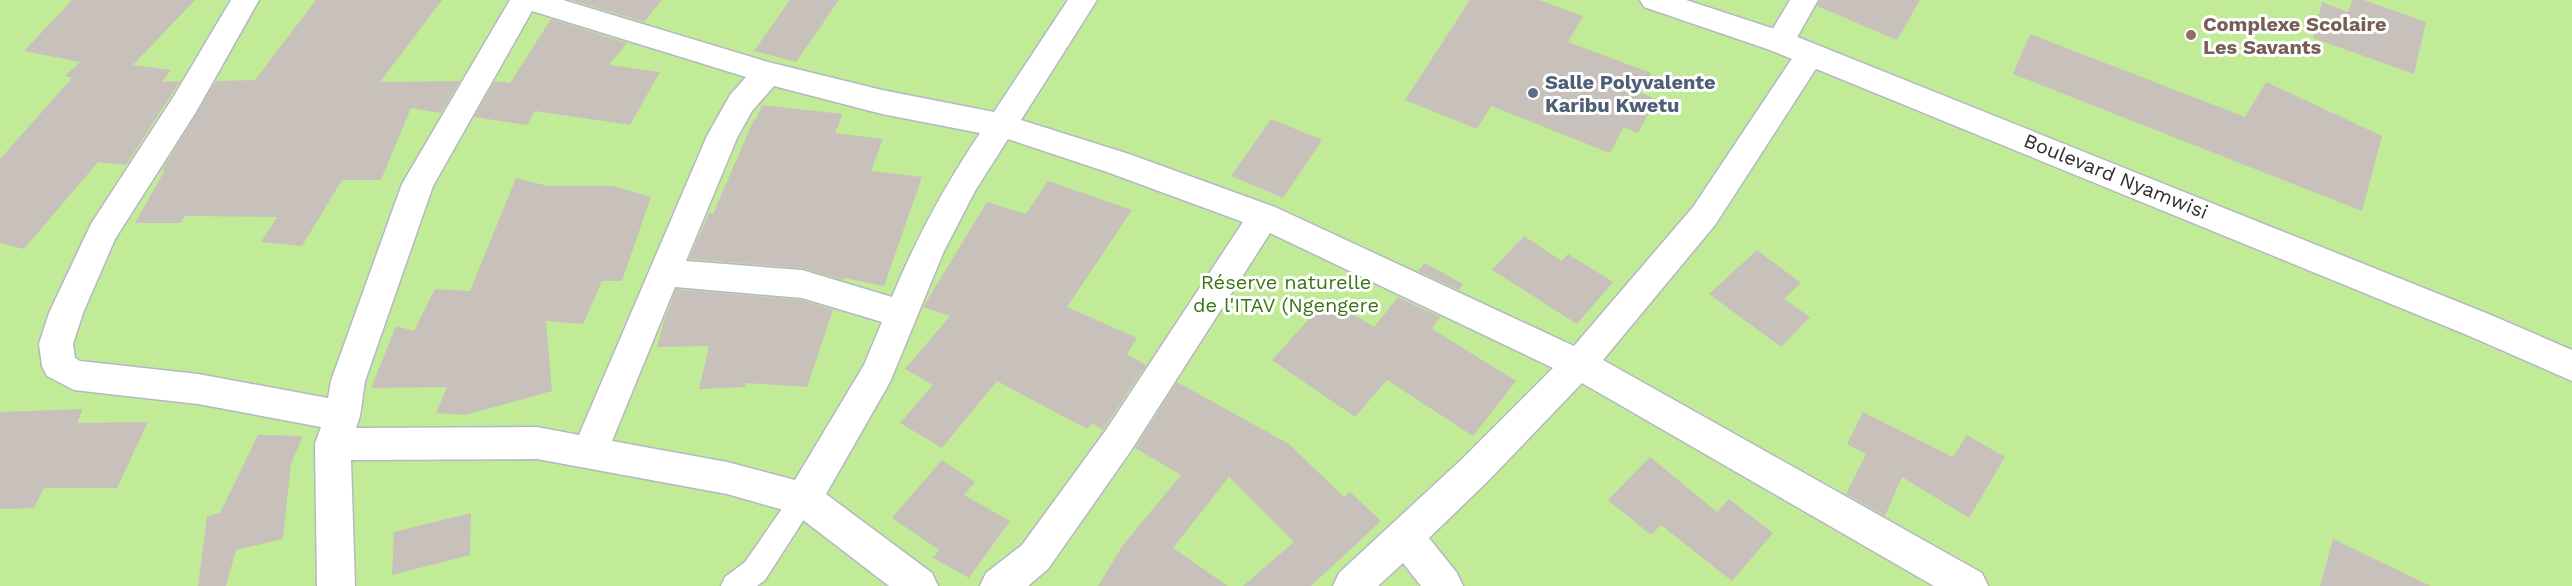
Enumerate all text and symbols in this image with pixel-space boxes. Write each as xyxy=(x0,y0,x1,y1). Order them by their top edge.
place label: Complexe Scolaire Les Savants xyxy=(2203,12,2386,59)
marker: Complexe Scolaire Les Savants xyxy=(2184,28,2198,42)
place label: Salle Polyvalente Karibu Kwetu xyxy=(1545,70,1716,117)
marker: Salle Polyvalente Karibu Kwetu xyxy=(1526,86,1540,100)
street label: Boulevard Nyamwisi xyxy=(2020,128,2212,224)
park label: Réserve naturelle de l'ITAV (Ngengere xyxy=(1193,270,1379,317)

